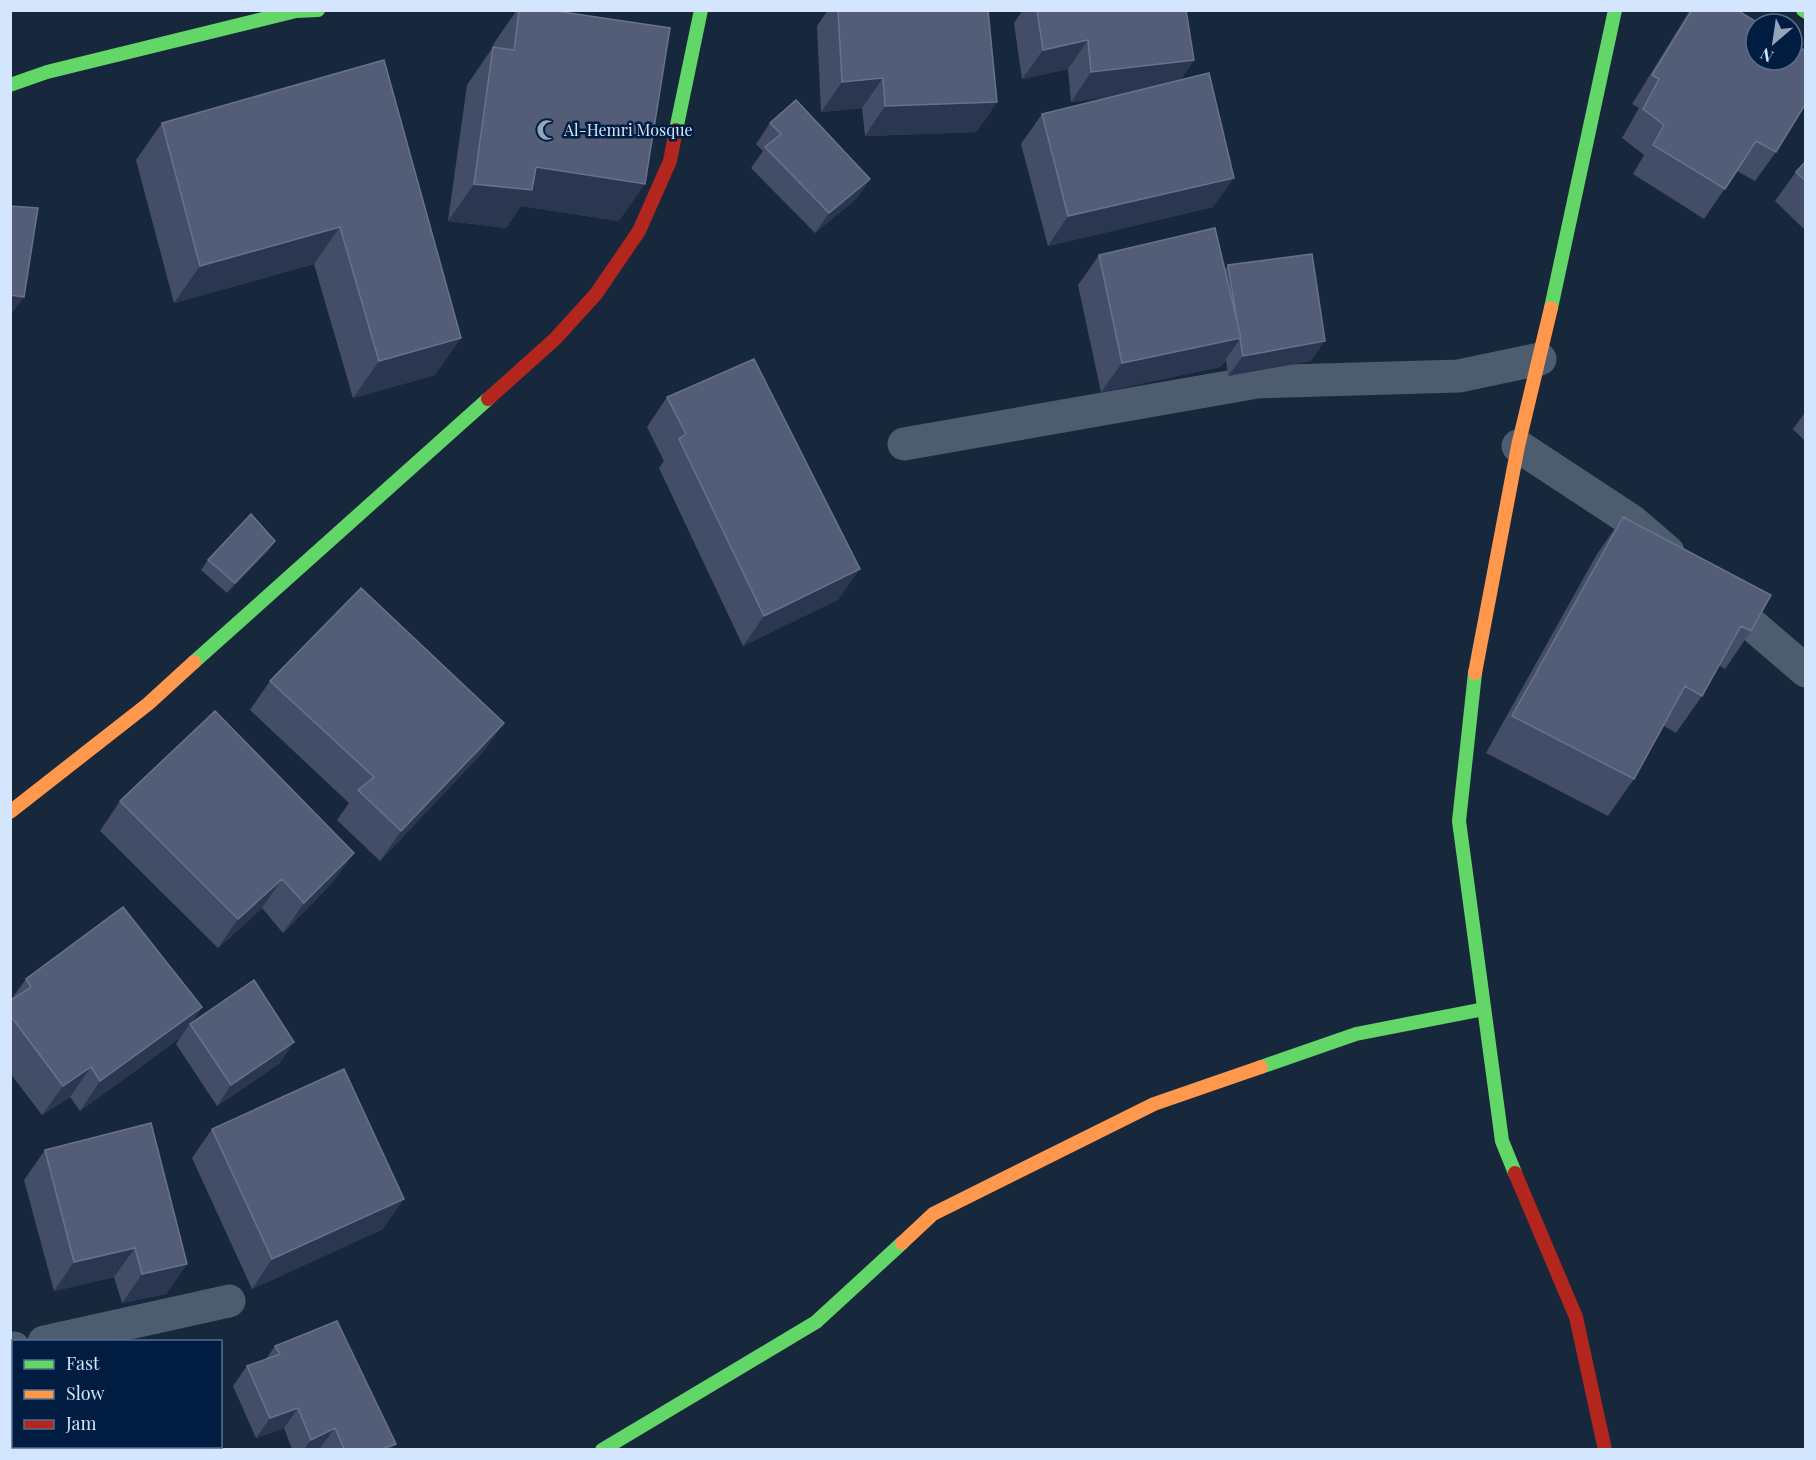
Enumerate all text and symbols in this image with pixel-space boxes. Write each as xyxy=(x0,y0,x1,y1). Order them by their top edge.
north arrow xyxy=(1744,12,1804,72)
text: N xyxy=(1756,43,1777,68)
mosque icon: Al-Hemri Mosque xyxy=(535,118,559,142)
place label: Al-Hemri Mosque xyxy=(563,119,693,140)
legend xyxy=(12,1340,222,1448)
text: Fast xyxy=(66,1351,100,1375)
text: Slow xyxy=(66,1381,104,1405)
text: Jam xyxy=(65,1411,96,1435)

